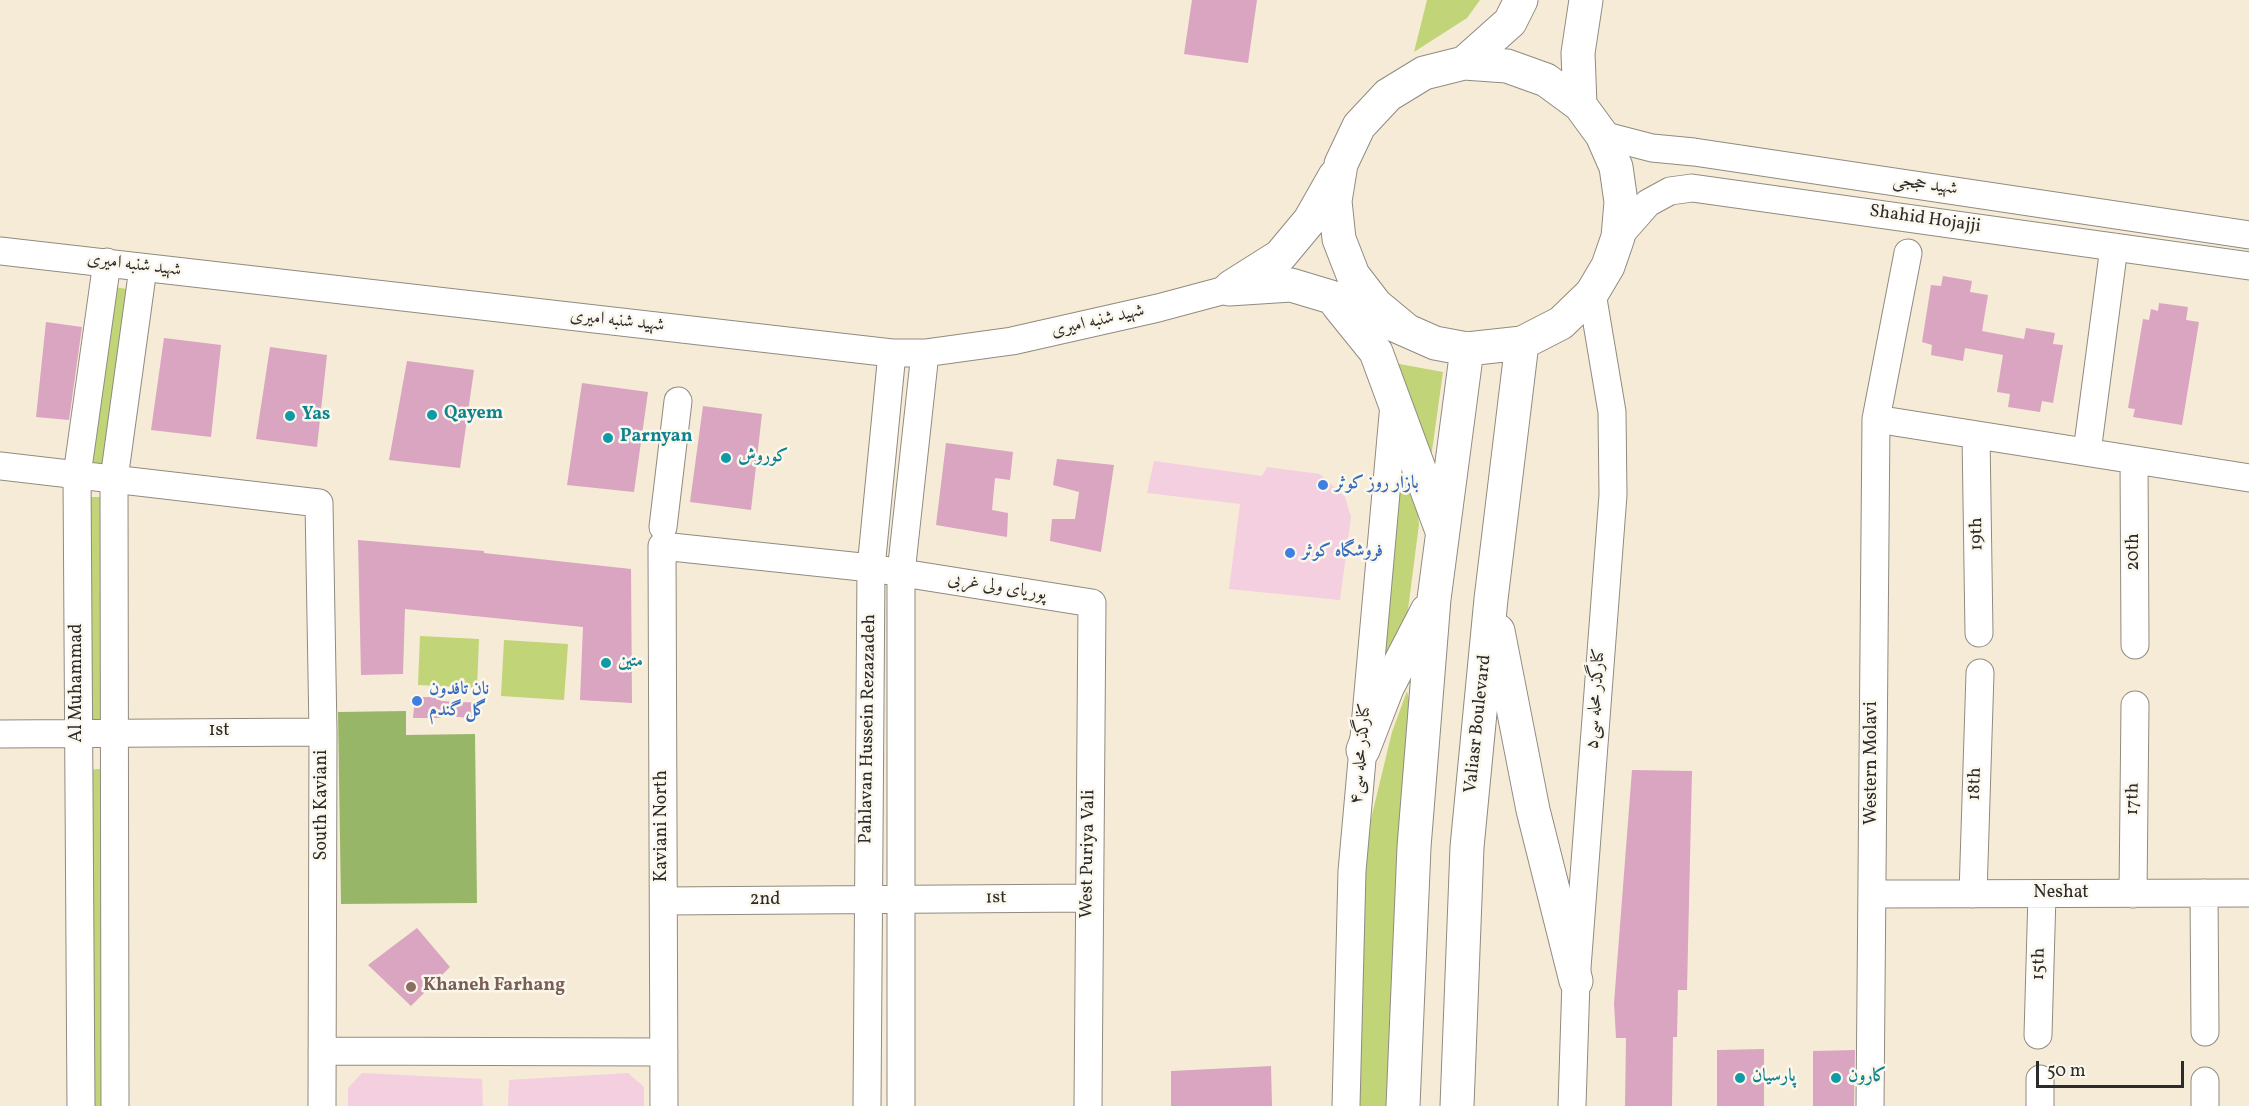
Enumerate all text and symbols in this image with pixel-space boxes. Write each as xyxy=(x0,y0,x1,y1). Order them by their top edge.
street label: شهید حججی xyxy=(1891,171,1959,201)
street label: Shahid Hojajji xyxy=(1868,201,1982,239)
street label: شهید شنبه امیری xyxy=(86,249,182,283)
street label: شهید شنبه امیری xyxy=(1049,301,1147,343)
street label: شهید شنبه امیری xyxy=(569,306,665,338)
place label: Qayem xyxy=(444,404,503,426)
place label: Yas xyxy=(302,405,330,427)
marker: Qayem xyxy=(425,408,439,422)
marker: Yas xyxy=(283,409,297,423)
place label: Parnyan xyxy=(620,427,693,449)
marker: Parnyan xyxy=(601,431,615,445)
place label: کوروش xyxy=(738,447,788,469)
marker: کوروش xyxy=(719,451,733,465)
place label: بازار روز کوثر xyxy=(1335,474,1419,496)
marker: بازار روز کوثر xyxy=(1316,478,1330,492)
street label: 19th xyxy=(1967,517,1989,551)
street label: 20th xyxy=(2124,533,2146,571)
place label: فروشگاه کوثر xyxy=(1302,542,1383,564)
marker: فروشگاه کوثر xyxy=(1283,546,1297,560)
street label: پوریای ولی غربی xyxy=(946,570,1048,606)
street label: Pahlavan Hussein Rezazadeh xyxy=(856,614,882,844)
street label: Al Muhammad xyxy=(67,624,89,742)
street label: کنارگذر محله سی۵ xyxy=(1583,648,1611,750)
place label: متین xyxy=(618,652,643,674)
street label: Valiasr Boulevard xyxy=(1461,654,1497,794)
marker: متین xyxy=(599,656,613,670)
place label: نان تافدون گل گندم xyxy=(429,680,489,722)
marker: نان تافدون گل گندم xyxy=(410,694,424,708)
street label: Western Molavi xyxy=(1862,701,1884,825)
street label: کنارگذر محله سی۴ xyxy=(1347,703,1377,805)
street label: 1st xyxy=(208,721,230,743)
street label: South Kaviani xyxy=(312,750,334,860)
street label: 18th xyxy=(1965,767,1987,801)
street label: Kaviani North xyxy=(652,770,674,882)
street label: 17th xyxy=(2123,782,2145,816)
street label: West Puriya Vali xyxy=(1077,789,1101,919)
street label: Neshat xyxy=(2033,883,2089,905)
street label: 1st xyxy=(985,888,1007,910)
street label: 2nd xyxy=(750,890,780,912)
street label: 15th xyxy=(2029,947,2051,981)
place label: Khaneh Farhang xyxy=(423,976,565,998)
marker: Khaneh Farhang xyxy=(404,980,418,994)
scale bar xyxy=(2039,1049,2188,1087)
text: 50 m xyxy=(2047,1059,2086,1084)
place label: پارسیان xyxy=(1752,1067,1796,1089)
place label: کارون xyxy=(1848,1067,1887,1089)
marker: پارسیان xyxy=(1733,1071,1747,1085)
marker: کارون xyxy=(1829,1071,1843,1085)

